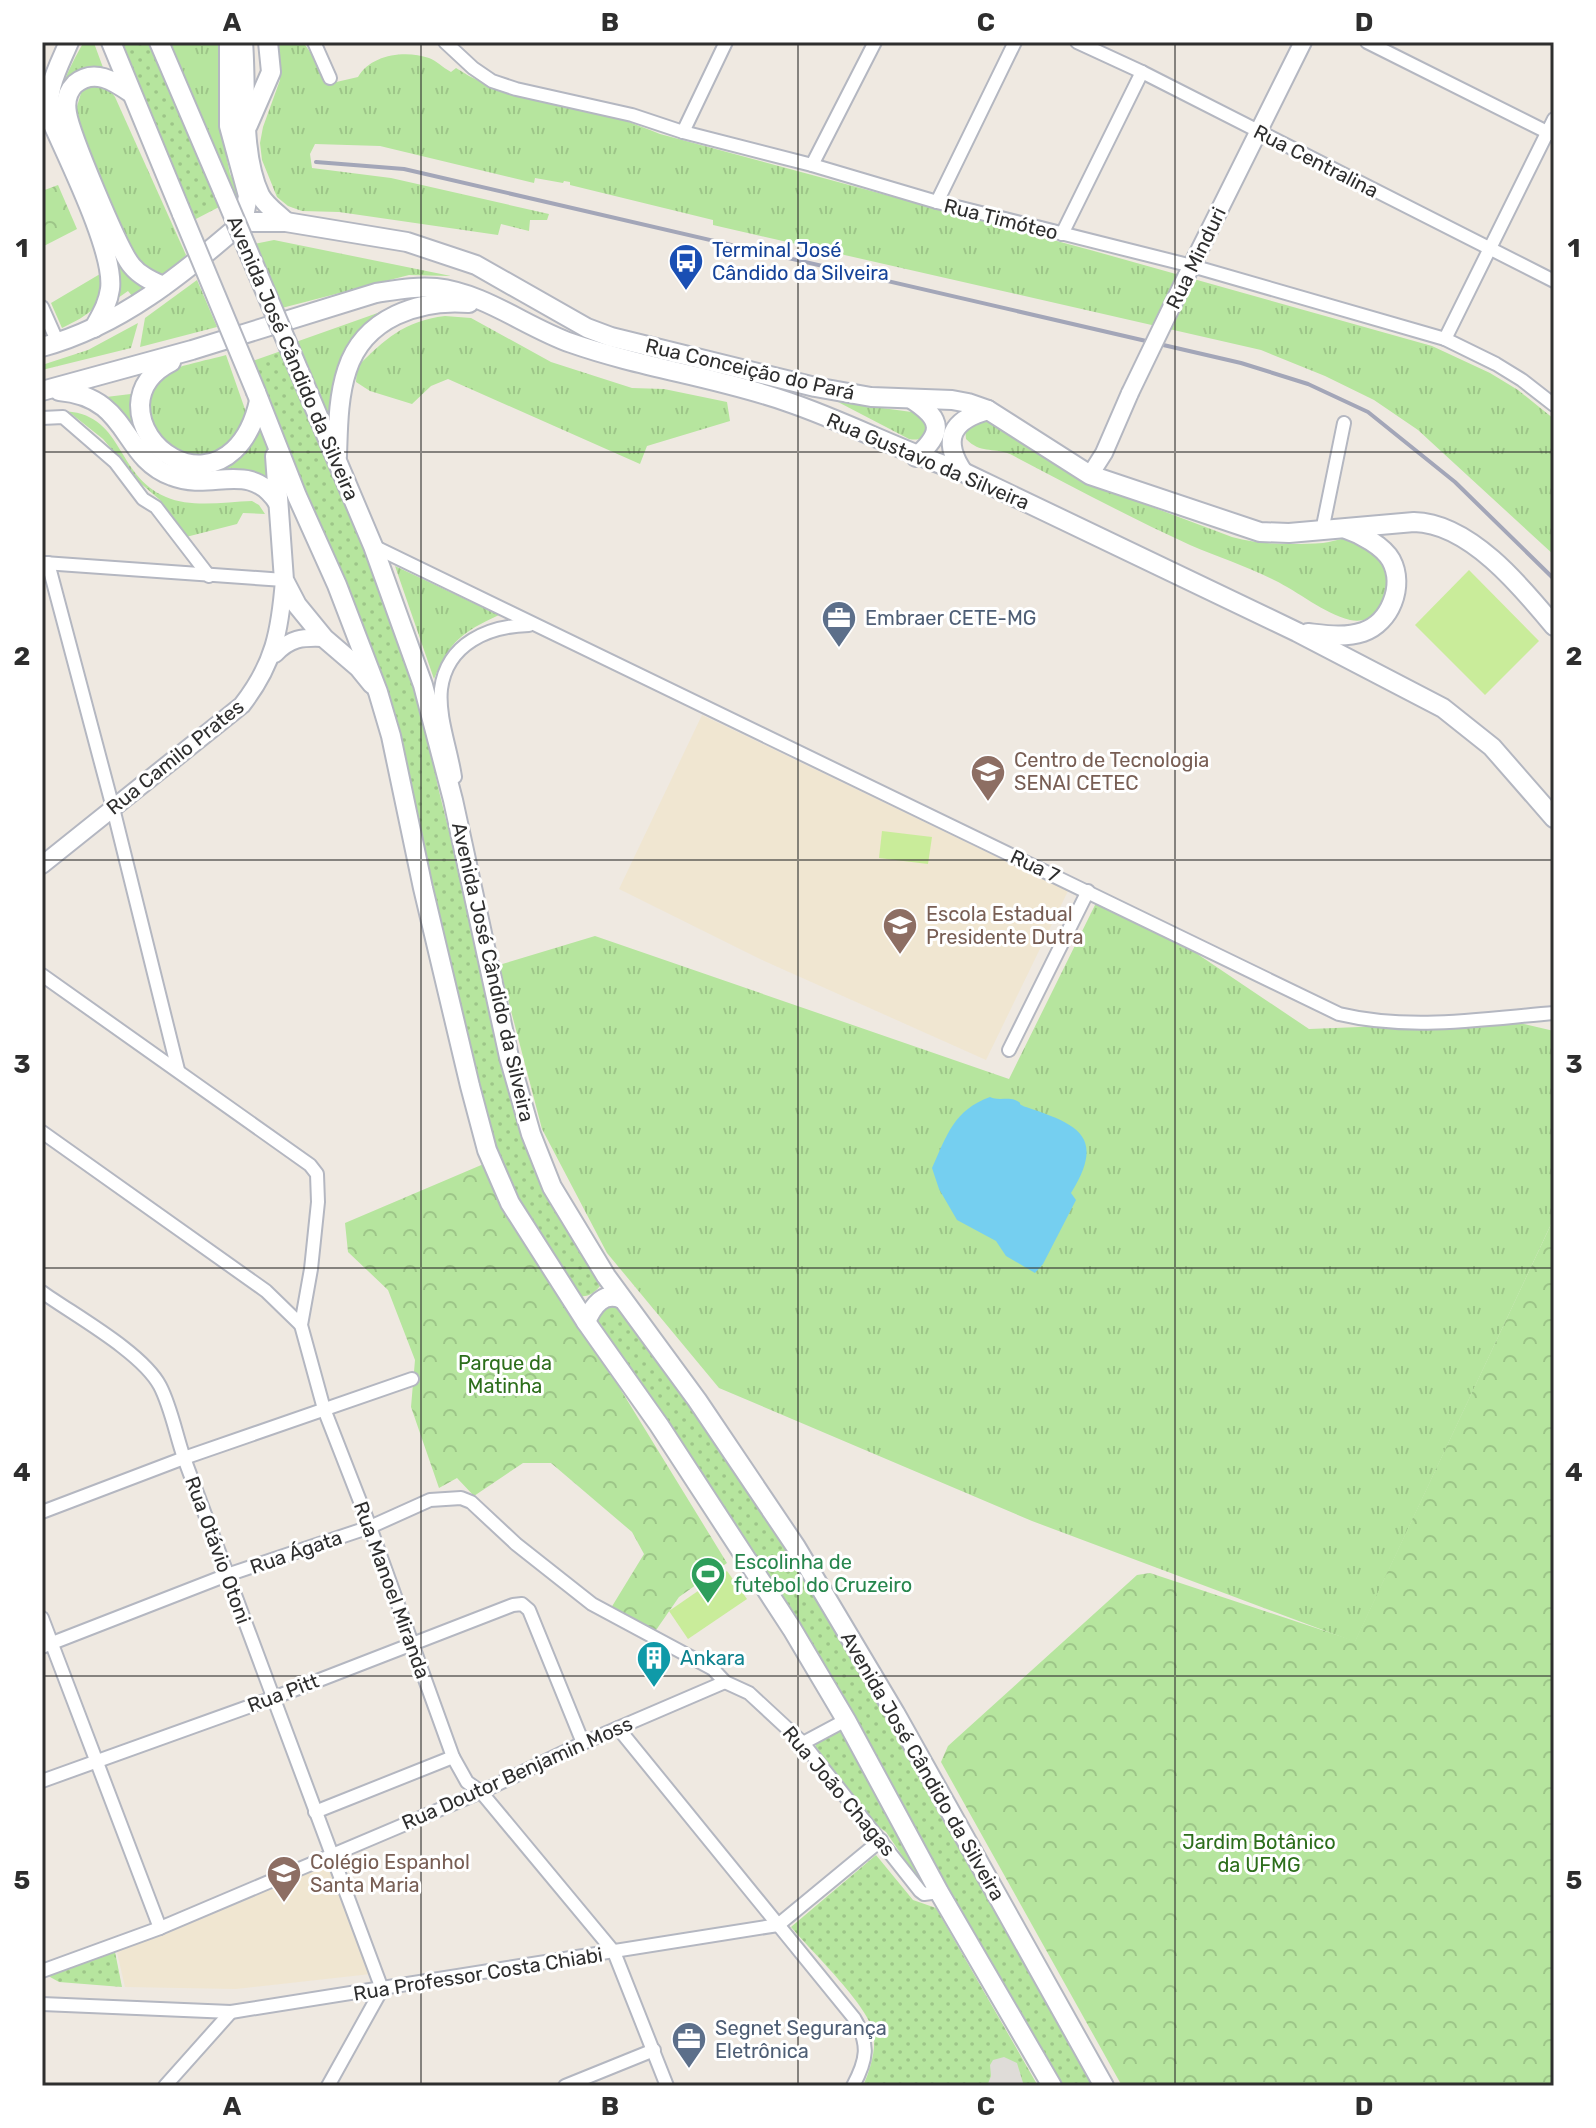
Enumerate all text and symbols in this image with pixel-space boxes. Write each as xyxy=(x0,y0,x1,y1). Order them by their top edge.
text: A xyxy=(223,7,242,38)
text: B xyxy=(601,7,619,38)
text: C xyxy=(977,7,995,38)
text: D xyxy=(1355,7,1373,38)
street label: Rua Centralina xyxy=(1250,119,1382,203)
street label: Rua Timóteo xyxy=(942,193,1060,245)
street label: Rua Minduri xyxy=(1161,203,1231,313)
street label: Avenida José Cândido da Silveira xyxy=(222,212,364,504)
text: 1 xyxy=(16,233,28,264)
text: 1 xyxy=(1568,233,1580,264)
place label: Terminal José Cândido da Silveira xyxy=(712,238,889,285)
bus stop icon: Terminal José Cândido da Silveira xyxy=(667,242,705,292)
street label: Rua Conceição do Pará xyxy=(643,333,857,405)
street label: Rua Gustavo da Silveira xyxy=(823,407,1033,515)
office icon: Embraer CETE-MG xyxy=(820,599,858,649)
place label: Embraer CETE-MG xyxy=(865,606,1036,630)
text: 2 xyxy=(14,641,30,672)
text: 2 xyxy=(1566,641,1582,672)
street label: Rua Camilo Prates xyxy=(101,694,249,820)
place label: Centro de Tecnologia SENAI CETEC xyxy=(1014,748,1209,795)
school or university icon: Centro de Tecnologia SENAI CETEC xyxy=(969,753,1007,803)
street label: Avenida José Cândido da Silveira xyxy=(447,820,539,1124)
street label: Rua 7 xyxy=(1007,844,1063,888)
place label: Escola Estadual Presidente Dutra xyxy=(926,902,1084,949)
school or university icon: Escola Estadual Presidente Dutra xyxy=(881,906,919,956)
text: 3 xyxy=(13,1049,31,1080)
text: 3 xyxy=(1565,1049,1583,1080)
park label: Parque da Matinha xyxy=(458,1351,552,1398)
text: 4 xyxy=(13,1457,31,1488)
text: 4 xyxy=(1565,1457,1583,1488)
street label: Rua Otávio Otoni xyxy=(180,1473,256,1627)
street label: Rua Manoel Miranda xyxy=(349,1498,435,1682)
street label: Rua Ágata xyxy=(247,1525,345,1579)
place label: Escolinha de futebol do Cruzeiro xyxy=(734,1550,912,1597)
sports icon: Escolinha de futebol do Cruzeiro xyxy=(689,1555,727,1605)
street label: Avenida José Cândido da Silveira xyxy=(836,1627,1010,1905)
building icon: Ankara xyxy=(635,1639,673,1689)
place label: Ankara xyxy=(680,1646,745,1670)
street label: Rua Pitt xyxy=(244,1668,322,1718)
street label: Rua Doutor Benjamin Moss xyxy=(398,1711,636,1835)
street label: Rua João Chagas xyxy=(778,1721,900,1861)
park label: Jardim Botânico da UFMG xyxy=(1182,1830,1336,1877)
place label: Colégio Espanhol Santa Maria xyxy=(310,1850,470,1897)
school or university icon: Colégio Espanhol Santa Maria xyxy=(265,1854,303,1904)
text: 5 xyxy=(14,1865,30,1896)
text: 5 xyxy=(1566,1865,1582,1896)
street label: Rua Professor Costa Chiabi xyxy=(352,1942,604,2006)
place label: Segnet Segurança Eletrônica xyxy=(715,2016,887,2063)
office icon: Segnet Segurança Eletrônica xyxy=(670,2020,708,2070)
text: A xyxy=(223,2091,242,2122)
text: B xyxy=(601,2091,619,2122)
text: C xyxy=(977,2091,995,2122)
text: D xyxy=(1355,2091,1373,2122)

